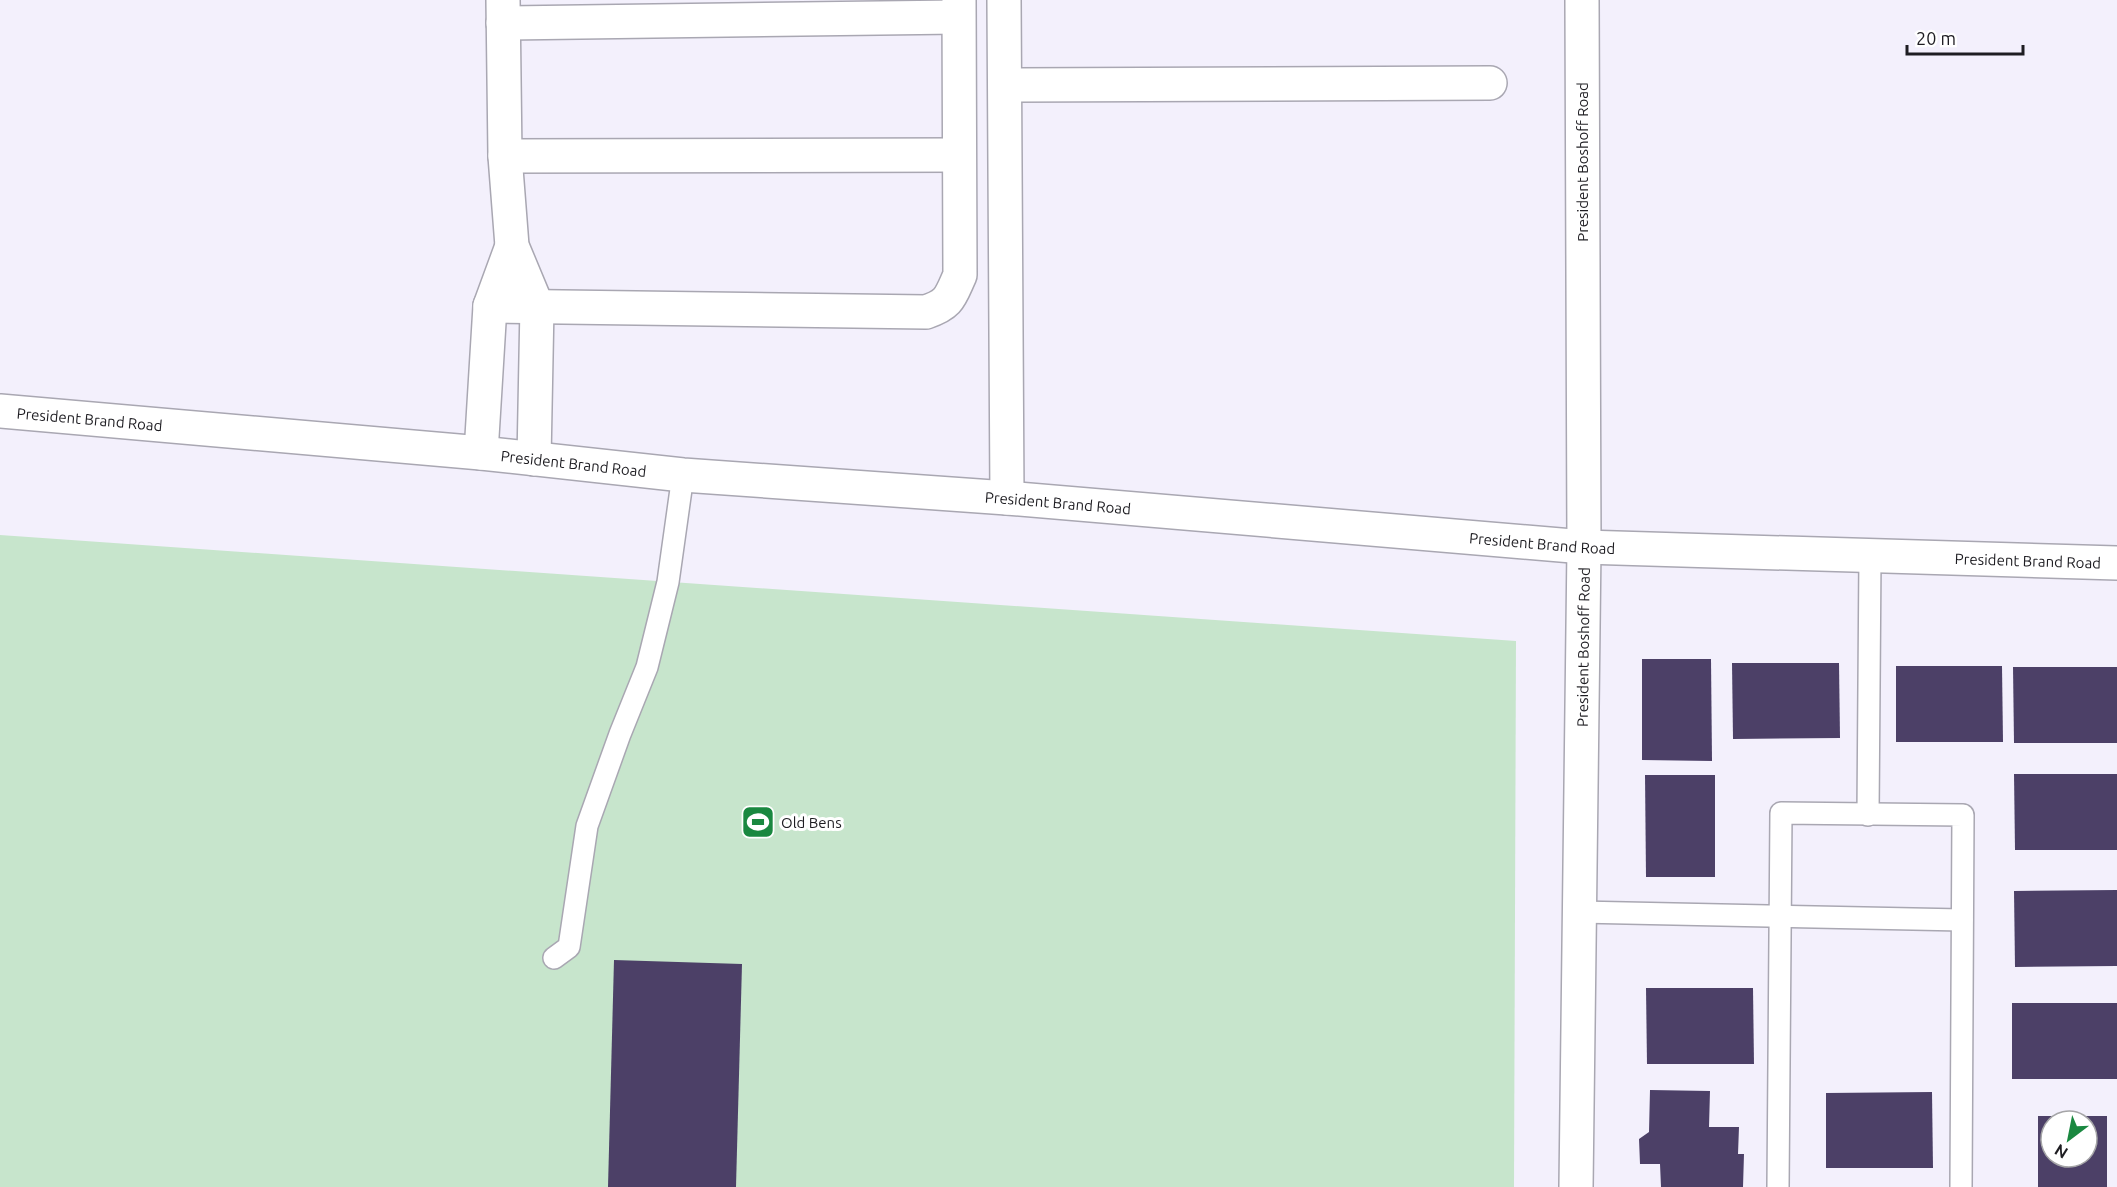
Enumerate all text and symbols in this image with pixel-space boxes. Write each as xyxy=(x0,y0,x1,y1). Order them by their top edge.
scale bar xyxy=(1907,18,2022,56)
text: 20 m xyxy=(1916,28,1956,48)
street label: President Boshoff Road xyxy=(1574,82,1591,242)
street label: President Brand Road xyxy=(16,404,163,434)
street label: President Brand Road xyxy=(500,447,647,479)
street label: President Brand Road xyxy=(984,488,1132,517)
street label: President Brand Road xyxy=(1469,529,1616,556)
street label: President Brand Road xyxy=(1954,550,2101,571)
street label: President Boshoff Road xyxy=(1573,567,1592,727)
sports icon: Old Bens xyxy=(740,804,776,840)
place label: Old Bens xyxy=(781,814,842,831)
north arrow xyxy=(2039,1109,2099,1169)
text: N xyxy=(2051,1141,2071,1163)

